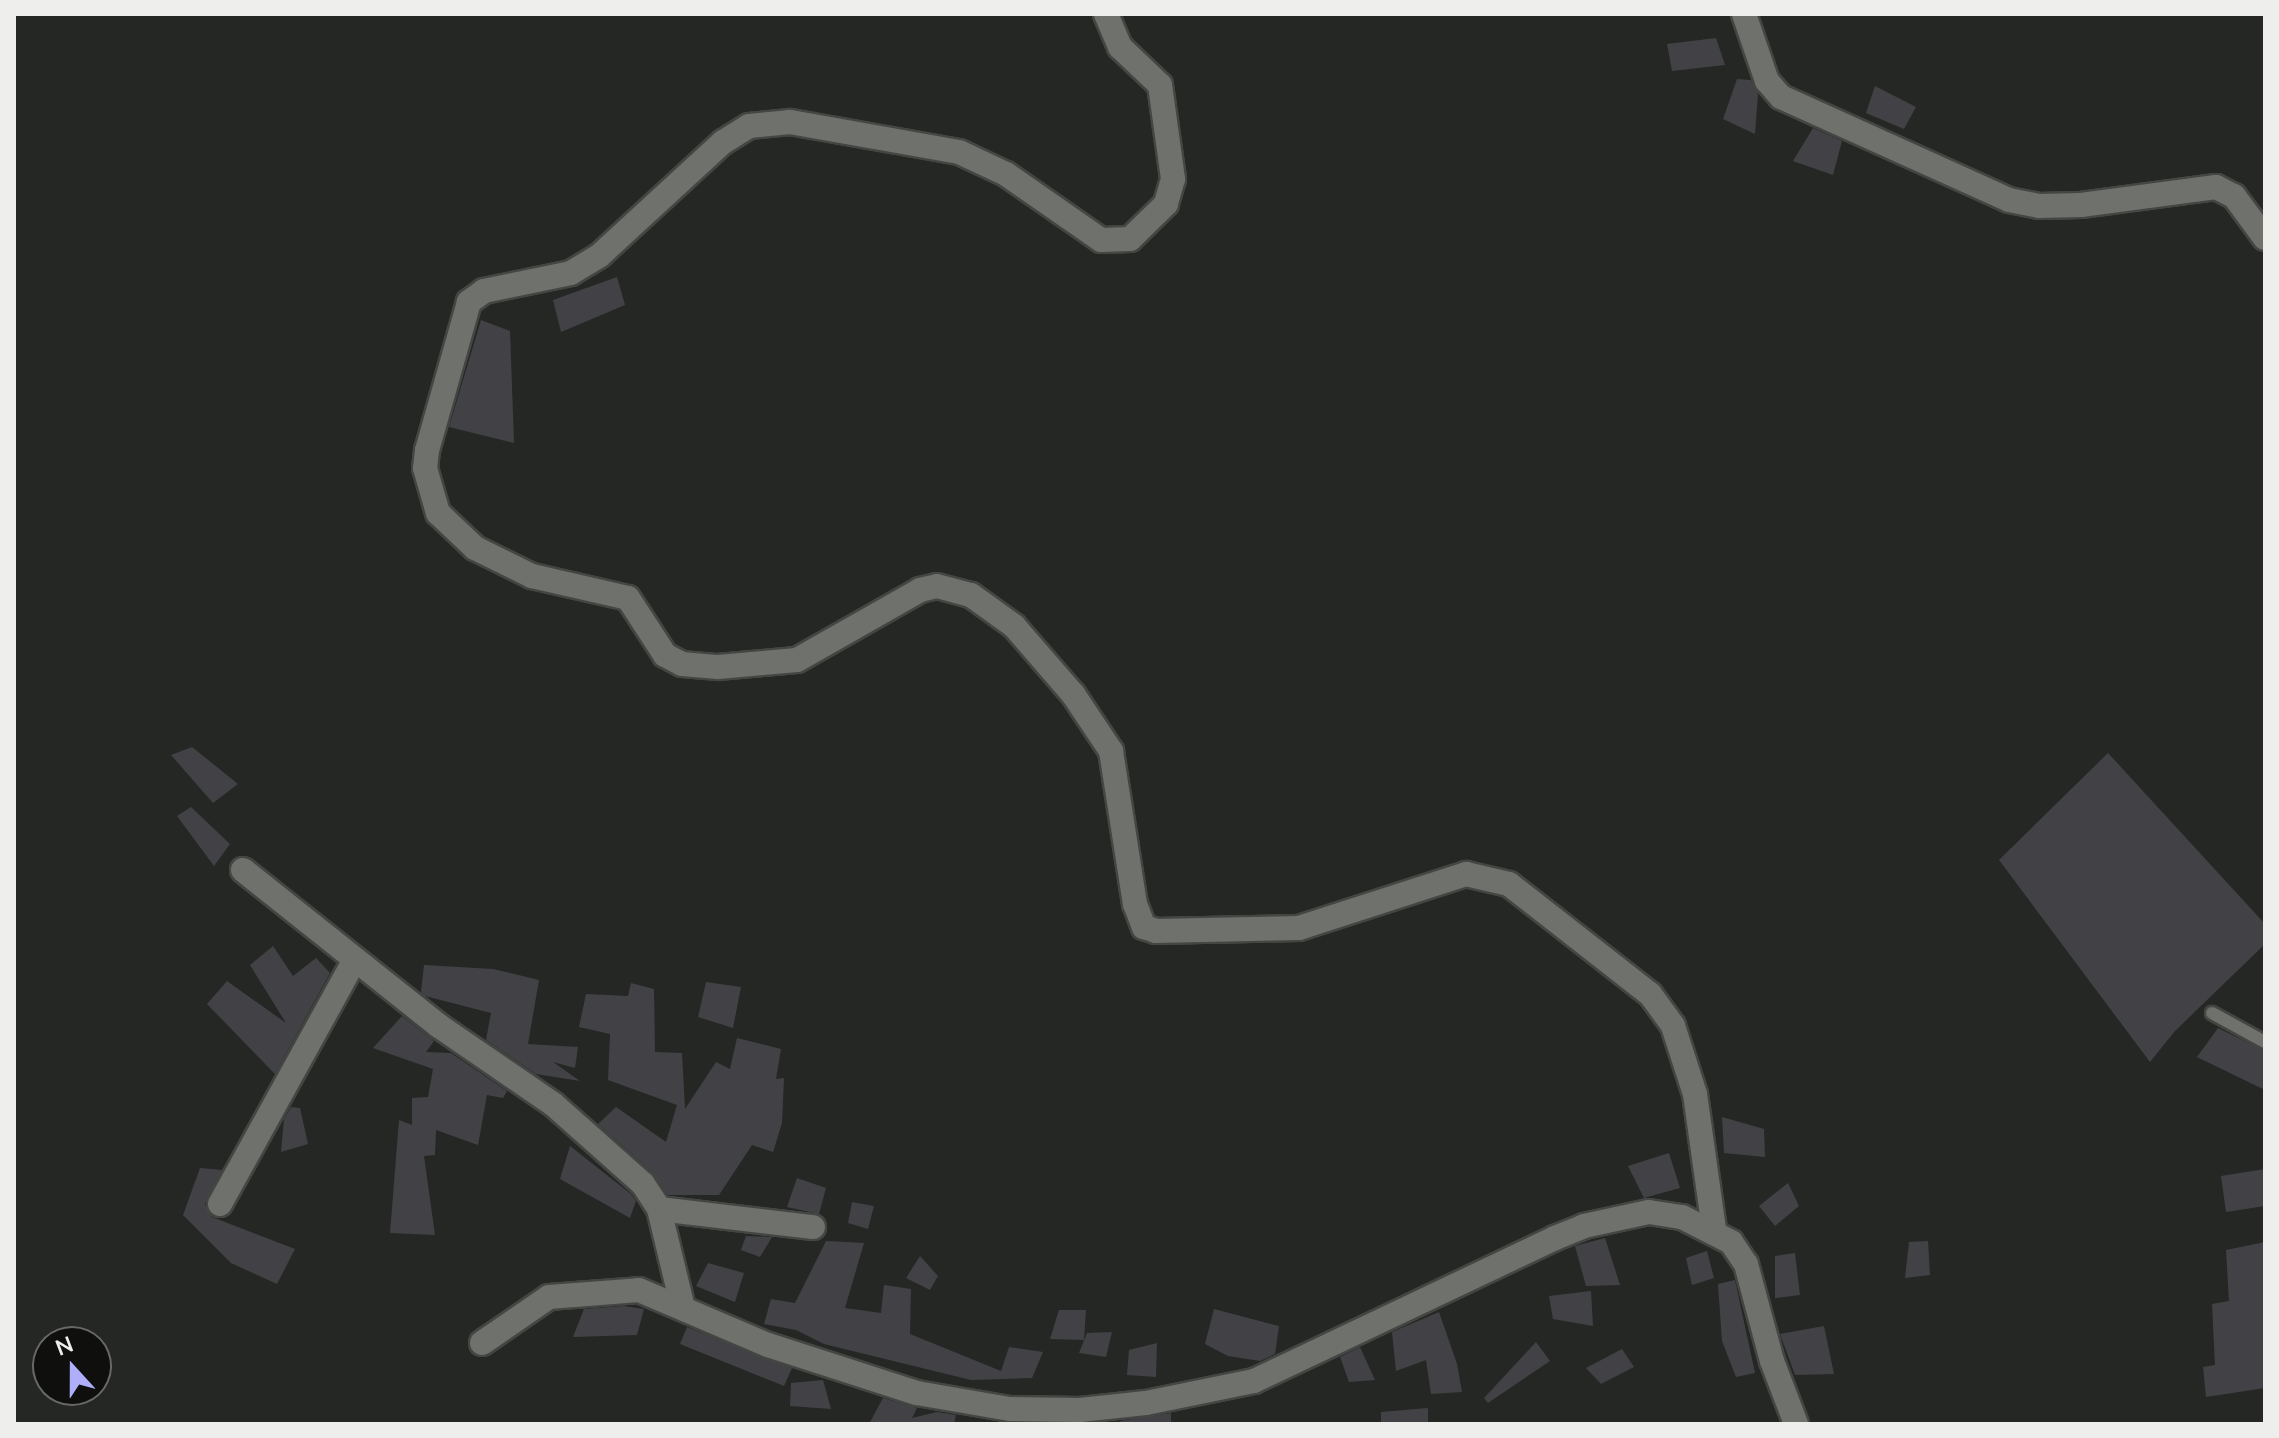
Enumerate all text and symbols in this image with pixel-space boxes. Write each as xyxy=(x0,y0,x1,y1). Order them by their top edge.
north arrow xyxy=(32,1326,112,1406)
text: N xyxy=(51,1329,77,1362)

